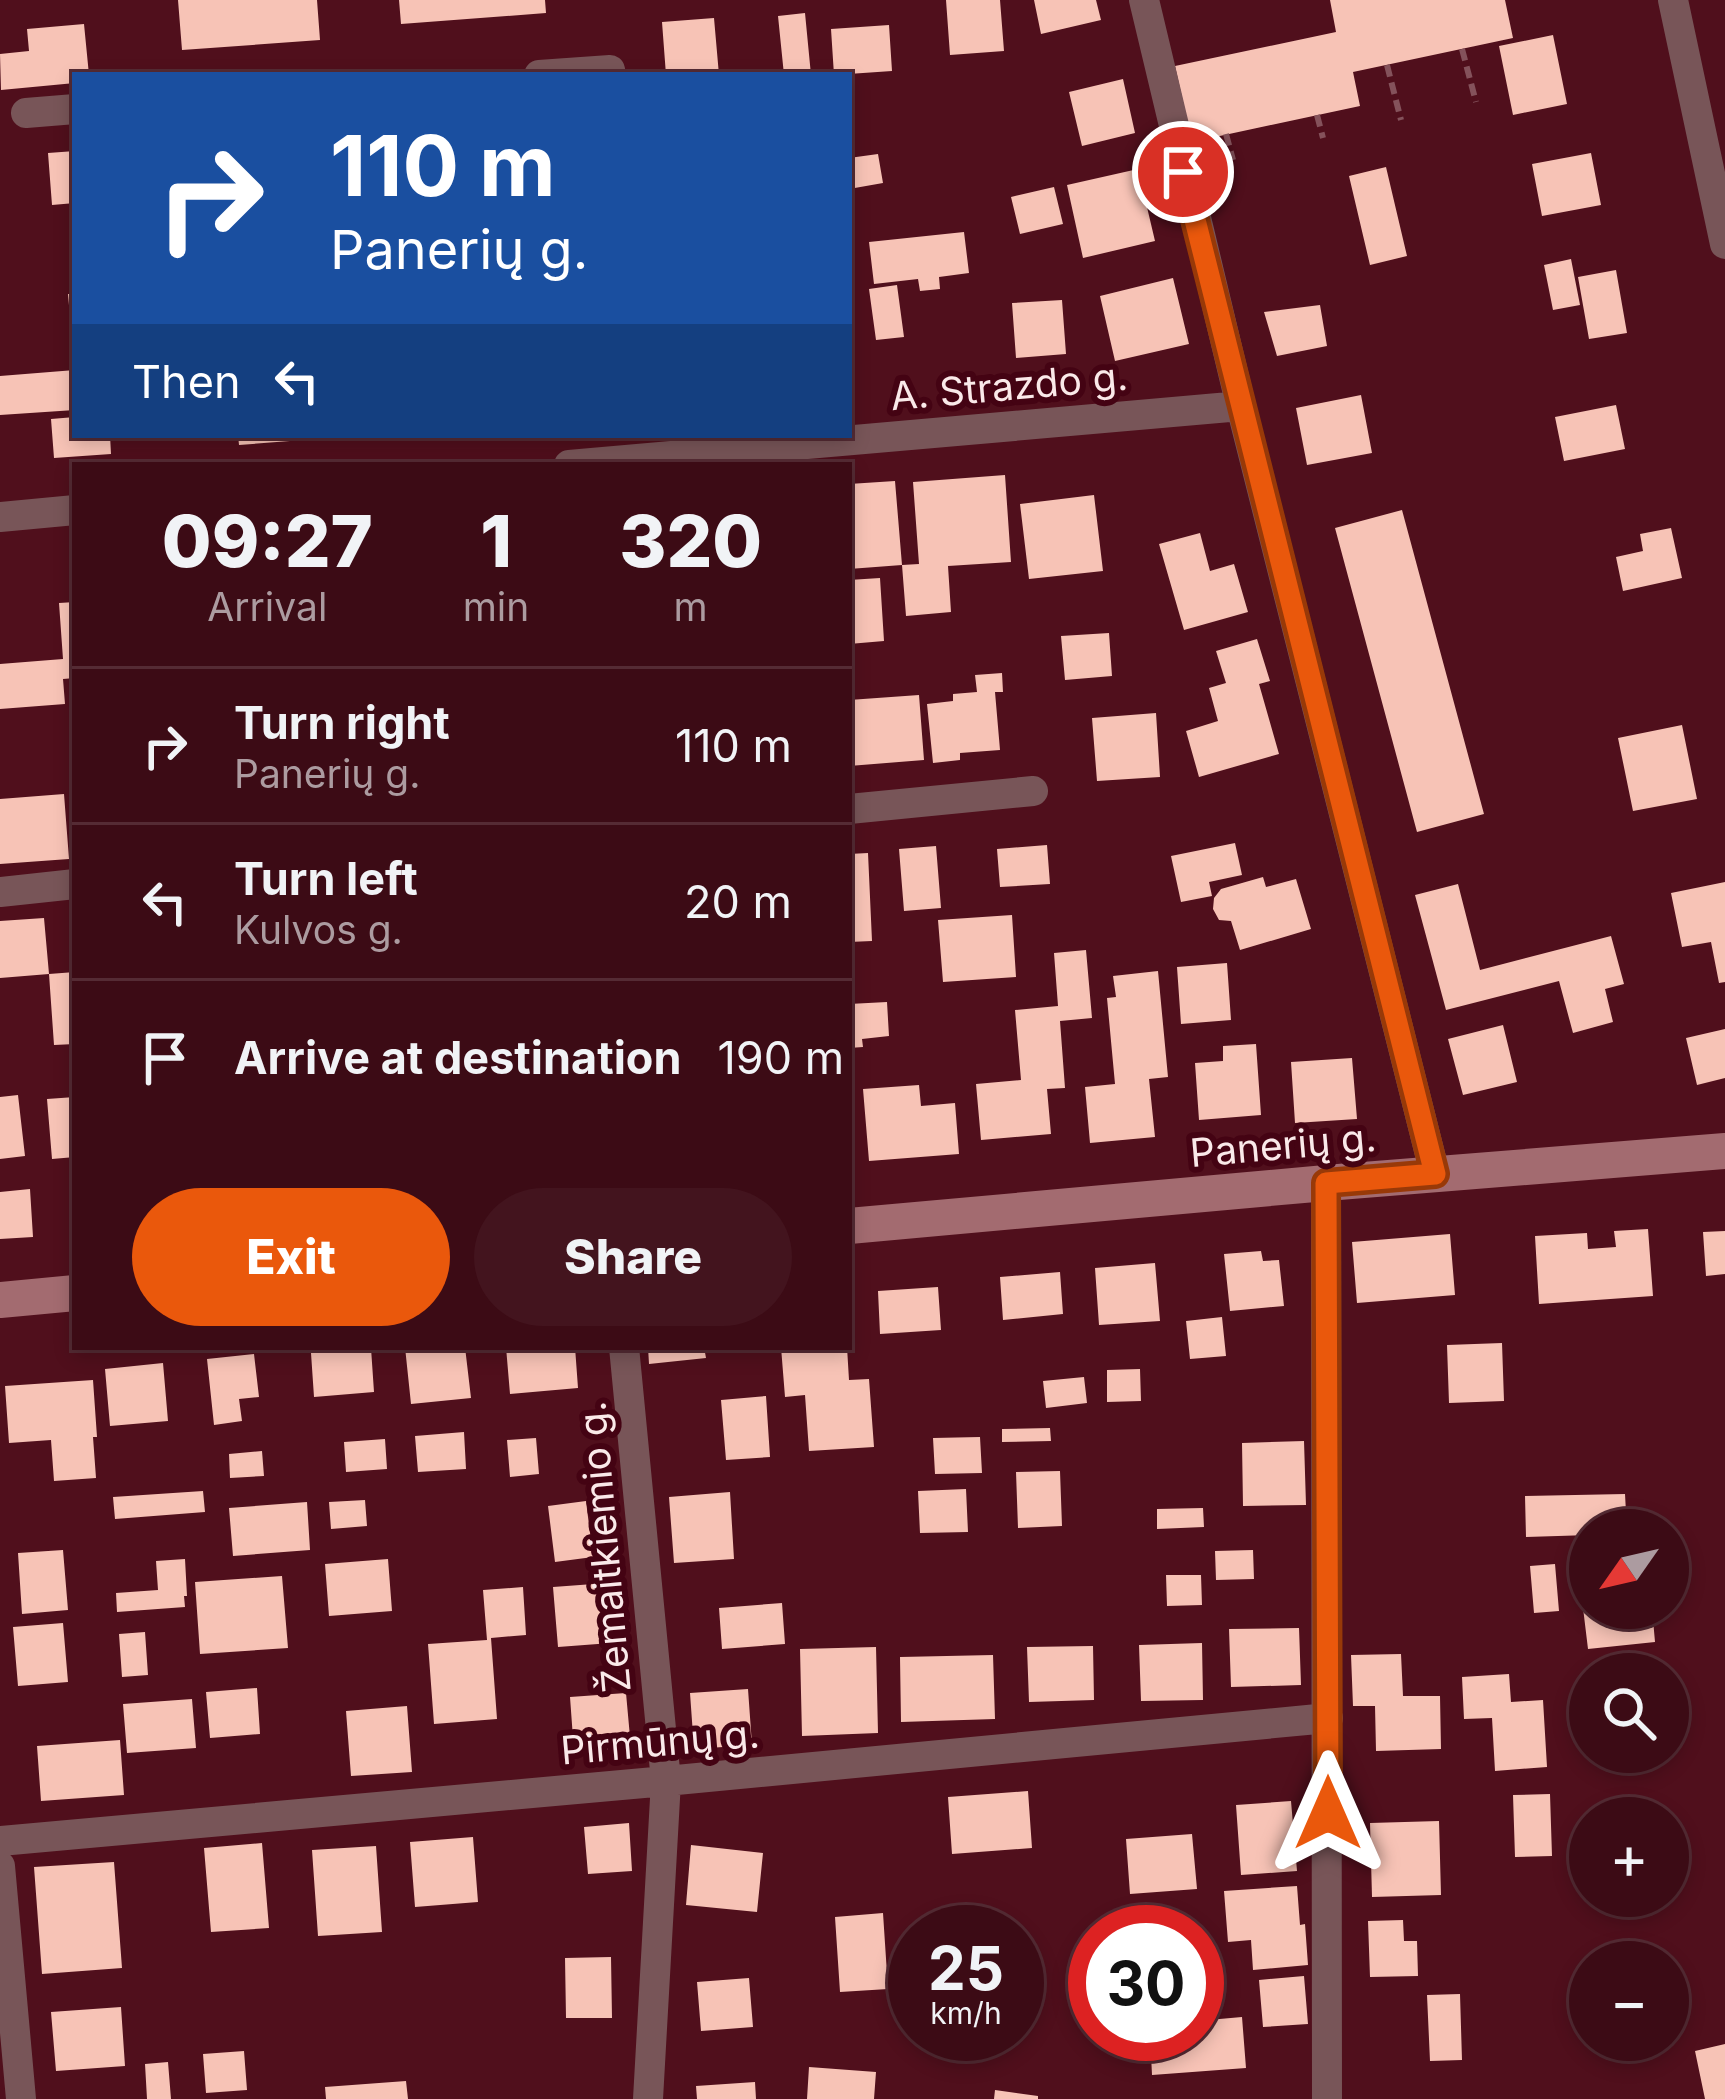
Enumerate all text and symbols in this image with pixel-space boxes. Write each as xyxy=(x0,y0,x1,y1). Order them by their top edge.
text: 110 m xyxy=(330,115,556,216)
icon: right xyxy=(132,120,288,276)
pin xyxy=(1132,121,1234,223)
icon: arrive xyxy=(1150,139,1216,205)
text: Panerių g. xyxy=(330,217,588,282)
icon: left xyxy=(264,348,330,414)
street label: A. Strazdo g. xyxy=(888,352,1129,419)
text: Then xyxy=(132,354,240,409)
text: 09:27 xyxy=(162,497,373,584)
text: 1 xyxy=(480,497,512,584)
text: 320 xyxy=(619,497,762,584)
text: Arrival xyxy=(207,583,327,630)
text: min xyxy=(463,583,529,630)
text: m xyxy=(674,583,708,630)
text: Turn right xyxy=(234,695,450,750)
icon: right xyxy=(132,713,198,779)
text: 110 m xyxy=(675,718,792,773)
text: Panerių g. xyxy=(234,750,421,797)
text: Turn left xyxy=(234,851,418,906)
icon: left xyxy=(132,869,198,935)
text: 20 m xyxy=(684,874,792,929)
text: Kulvos g. xyxy=(234,906,403,953)
icon: arrive xyxy=(132,1025,198,1091)
text: Arrive at destination xyxy=(234,1030,681,1085)
text: 190 m xyxy=(717,1030,844,1085)
street label: Panerių g. xyxy=(1188,1113,1378,1176)
button: Exit xyxy=(132,1188,450,1326)
button: Share xyxy=(474,1188,792,1326)
street label: Žemaitkiemio g. xyxy=(567,1399,640,1695)
north arrow xyxy=(1569,1509,1689,1629)
map controls xyxy=(1569,1509,1689,2061)
button: search xyxy=(1569,1653,1689,1773)
street label: Pirmūnų g. xyxy=(559,1709,761,1774)
position arrow xyxy=(1265,1750,1391,1876)
button: + xyxy=(1569,1797,1689,1917)
speed limit sign: 30 xyxy=(1068,1905,1224,2061)
text: 25 xyxy=(928,1932,1004,2004)
button: − xyxy=(1569,1941,1689,2061)
text: km/h xyxy=(930,1995,1002,2031)

